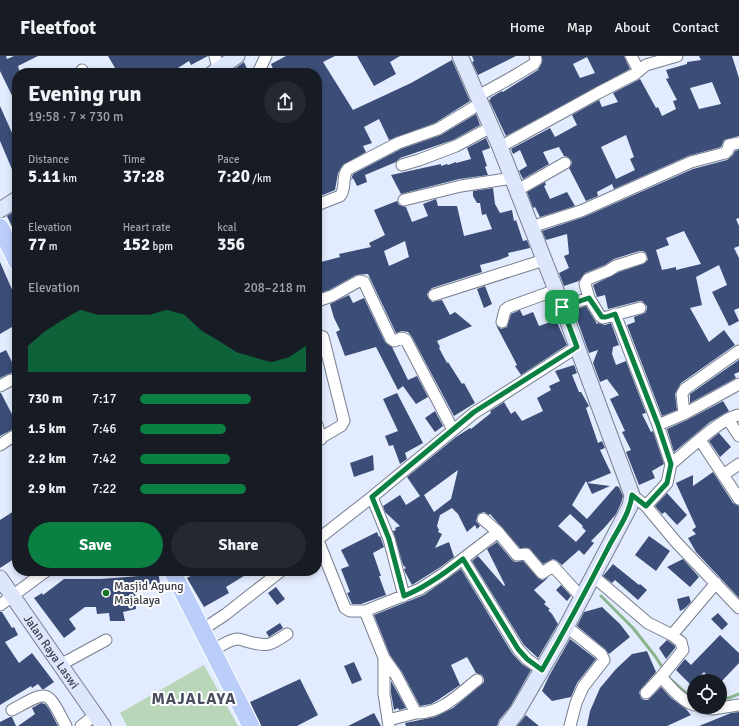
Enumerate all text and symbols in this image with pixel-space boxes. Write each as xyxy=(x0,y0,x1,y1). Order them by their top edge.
text: Fleetfoot xyxy=(20,16,96,40)
text: Home xyxy=(510,19,545,36)
text: Map xyxy=(567,19,592,36)
text: About xyxy=(614,19,650,36)
text: Contact xyxy=(672,19,719,36)
text: Evening run xyxy=(28,80,142,107)
button: share xyxy=(264,81,306,123)
text: 19:58 · 7 × 730 m xyxy=(28,109,123,125)
text: Distance xyxy=(28,153,69,166)
text: Time xyxy=(123,153,145,166)
text: Pace xyxy=(217,153,240,166)
text: 5.11 xyxy=(28,166,60,187)
text: 37:28 xyxy=(123,166,164,187)
text: 7:20 xyxy=(217,166,250,187)
text: km xyxy=(60,172,77,185)
text: /km xyxy=(250,172,271,185)
text: Elevation xyxy=(28,221,72,234)
text: Heart rate xyxy=(123,221,170,234)
text: kcal xyxy=(217,221,237,234)
text: 77 xyxy=(28,234,46,255)
text: 152 xyxy=(123,234,150,255)
text: 356 xyxy=(217,234,245,255)
text: m xyxy=(46,240,58,253)
text: bpm xyxy=(150,240,173,253)
text: Elevation xyxy=(28,280,80,296)
text: 208–218 m xyxy=(244,280,306,296)
pin xyxy=(545,290,579,324)
icon: arrive xyxy=(551,296,573,318)
text: 730 m xyxy=(28,391,62,407)
text: 7:17 xyxy=(92,391,117,407)
text: 1.5 km xyxy=(28,421,66,437)
text: 7:46 xyxy=(92,421,117,437)
text: 2.2 km xyxy=(28,451,66,467)
text: 7:42 xyxy=(92,451,117,467)
text: 2.9 km xyxy=(28,481,66,497)
text: 7:22 xyxy=(92,481,117,497)
button: Save xyxy=(28,522,163,568)
button: Share xyxy=(171,522,306,568)
place label: Masjid Agung Majalaya xyxy=(114,579,184,608)
marker: Masjid Agung Majalaya xyxy=(101,588,111,598)
street label: Jalan Raya Laswi xyxy=(20,612,82,692)
map controls xyxy=(687,674,727,714)
button: locate xyxy=(687,674,727,714)
district label: MAJALAYA xyxy=(151,689,237,709)

